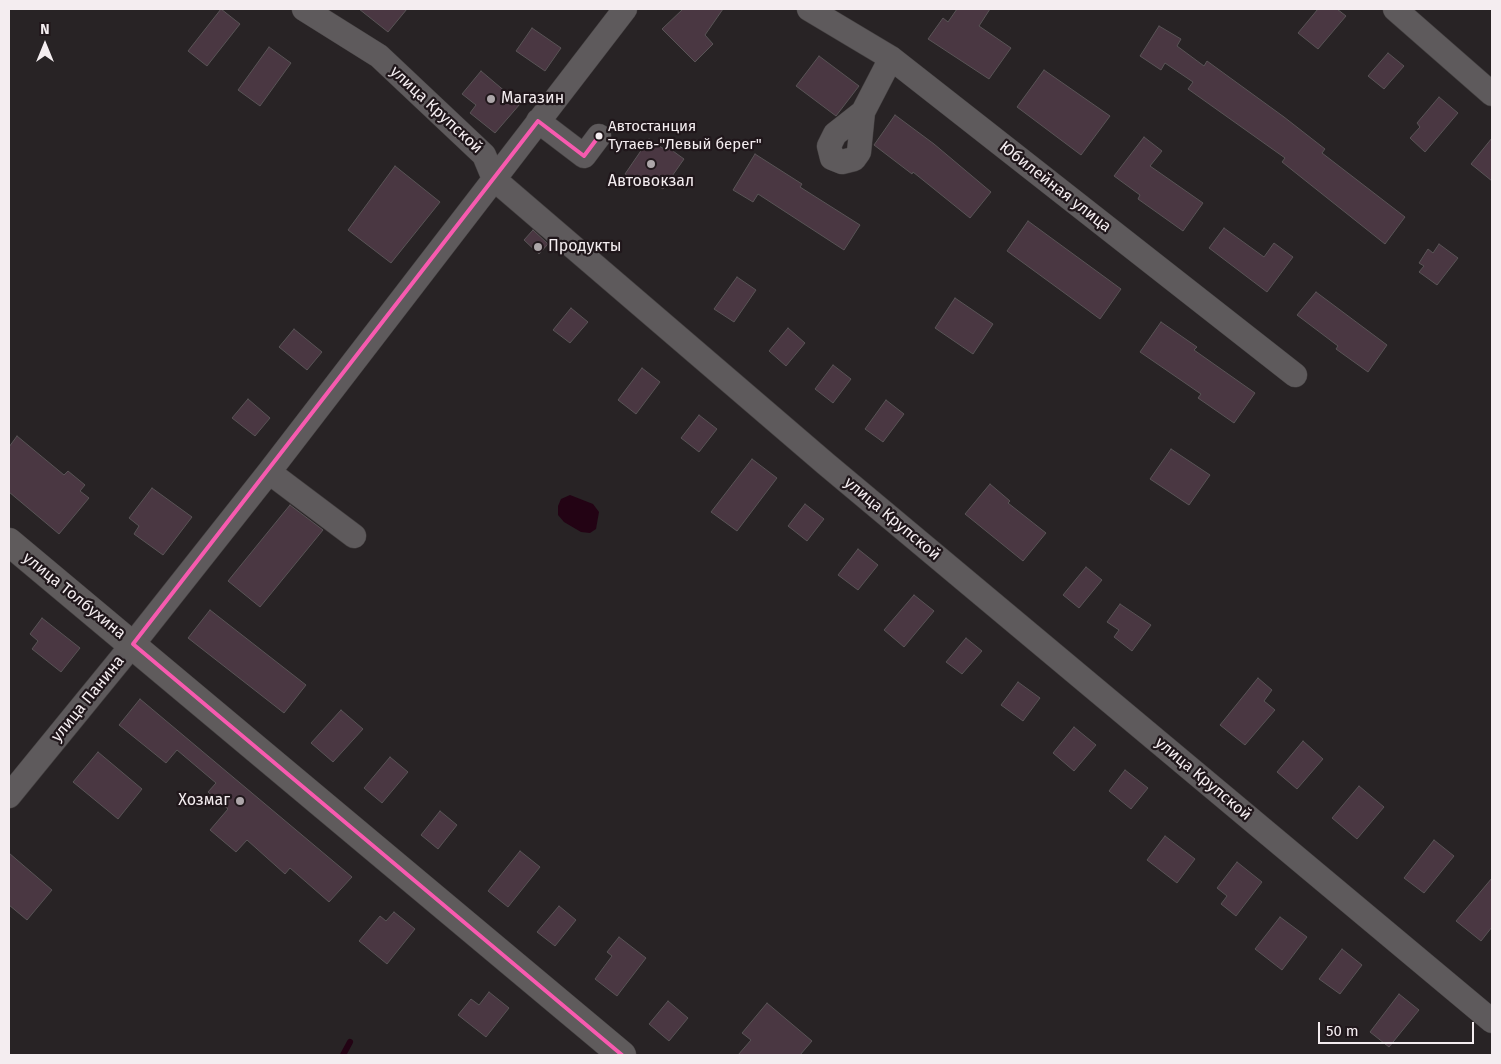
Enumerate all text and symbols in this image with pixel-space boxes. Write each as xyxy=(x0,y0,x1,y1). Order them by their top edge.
north arrow xyxy=(20,20,70,70)
text: N xyxy=(40,21,50,38)
street label: улица Крупской xyxy=(386,62,486,158)
place label: Магазин xyxy=(501,89,564,109)
marker: Магазин xyxy=(485,93,497,105)
place label: Автостанция Тутаев-"Левый берег" xyxy=(608,118,762,153)
marker: Автостанция Тутаев-"Левый берег" xyxy=(594,131,604,141)
street label: Юбилейная улица xyxy=(995,137,1115,237)
marker: Автовокзал xyxy=(645,158,657,170)
place label: Автовокзал xyxy=(608,172,694,192)
place label: Продукты xyxy=(548,237,622,257)
marker: Продукты xyxy=(532,241,544,253)
street label: улица Крупской xyxy=(840,473,944,565)
street label: улица Толбухина xyxy=(19,549,129,643)
street label: улица Панина xyxy=(47,652,129,746)
street label: улица Крупской xyxy=(1151,733,1255,825)
place label: Хозмаг xyxy=(178,791,230,811)
marker: Хозмаг xyxy=(234,795,246,807)
scale bar xyxy=(1321,1012,1477,1044)
text: 50 m xyxy=(1326,1022,1359,1040)

